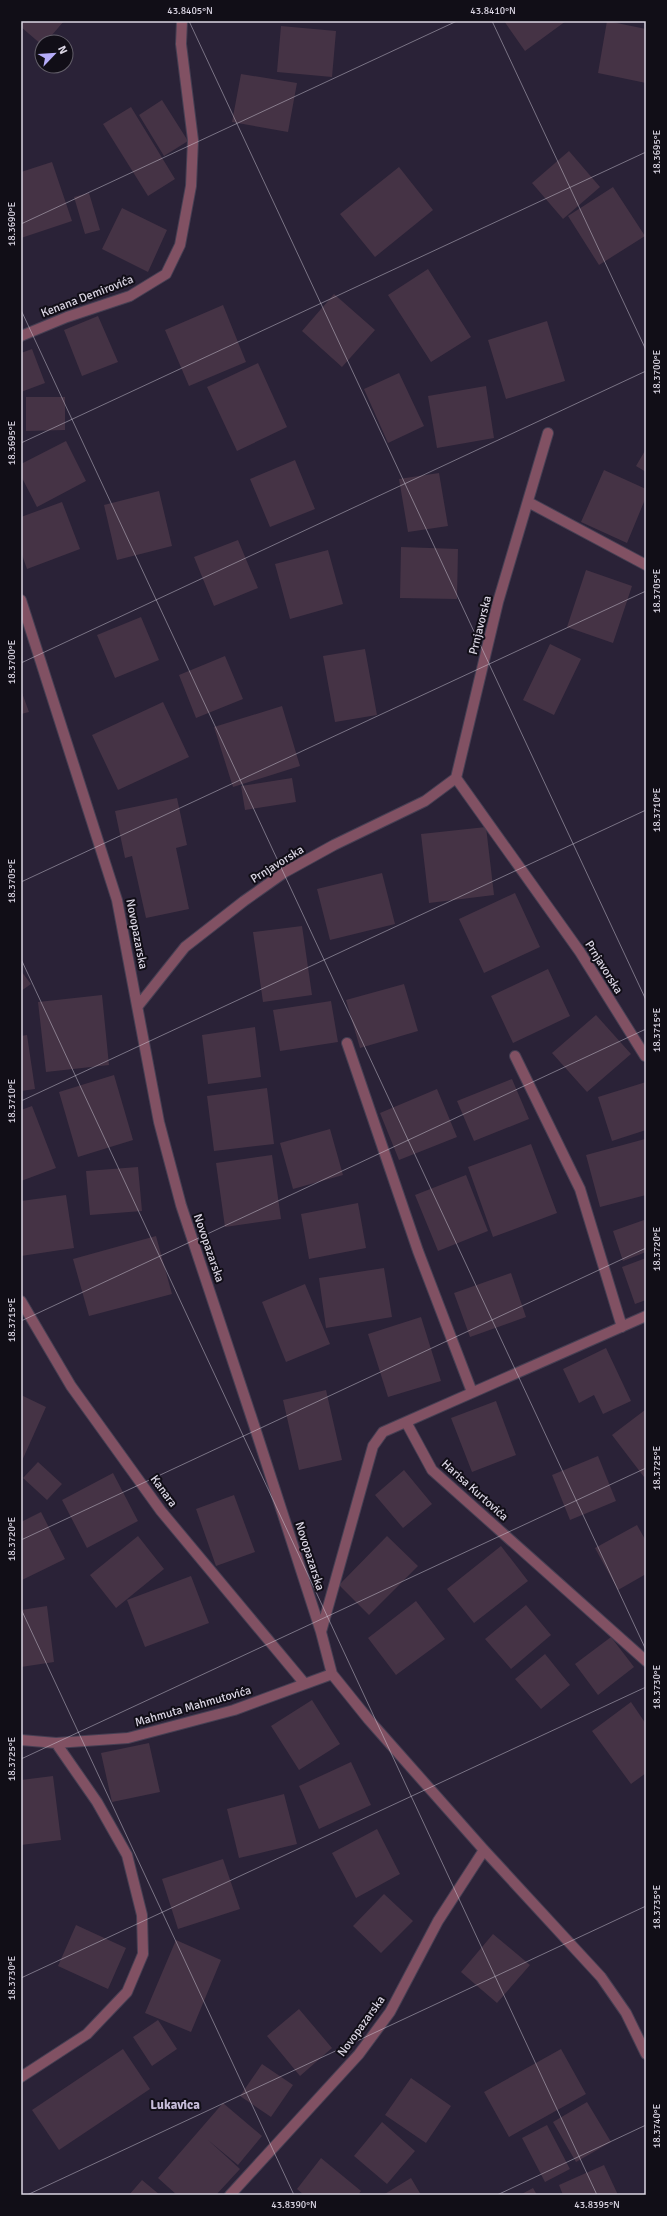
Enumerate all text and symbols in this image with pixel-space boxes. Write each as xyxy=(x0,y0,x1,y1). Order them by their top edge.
text: 43.8405°N xyxy=(167,5,213,17)
text: 43.8410°N xyxy=(470,5,516,17)
north arrow xyxy=(34,34,74,74)
text: N xyxy=(55,44,70,56)
text: 18.3695°E xyxy=(651,129,663,174)
text: 18.3690°E xyxy=(6,201,18,246)
street label: Kenana Demirovića xyxy=(39,272,136,321)
text: 18.3700°E xyxy=(651,349,663,394)
text: 18.3695°E xyxy=(6,420,18,465)
text: 18.3705°E xyxy=(651,568,663,613)
street label: Prnjavorska xyxy=(466,594,495,656)
text: 18.3700°E xyxy=(6,639,18,684)
text: 18.3710°E xyxy=(651,787,663,832)
street label: Prnjavorska xyxy=(248,842,307,887)
text: 18.3705°E xyxy=(6,858,18,903)
street label: Novopazarska xyxy=(122,898,151,971)
street label: Prnjavorska xyxy=(581,938,626,997)
text: 18.3715°E xyxy=(651,1007,663,1052)
text: 18.3710°E xyxy=(6,1078,18,1123)
street label: Novopazarska xyxy=(190,1212,227,1284)
text: 18.3720°E xyxy=(651,1226,663,1271)
text: 18.3715°E xyxy=(6,1297,18,1342)
text: 18.3725°E xyxy=(651,1445,663,1490)
street label: Harisa Kurtovića xyxy=(438,1456,511,1524)
street label: Kanara xyxy=(147,1472,180,1510)
text: 18.3720°E xyxy=(6,1516,18,1561)
street label: Novopazarska xyxy=(291,1520,328,1592)
text: 18.3730°E xyxy=(651,1664,663,1709)
street label: Mahmuta Mahmutovića xyxy=(133,1683,253,1730)
text: 18.3725°E xyxy=(6,1736,18,1781)
text: 18.3735°E xyxy=(651,1884,663,1929)
text: 18.3730°E xyxy=(6,1955,18,2000)
street label: Novopazarska xyxy=(334,1993,388,2060)
district label: Lukavica xyxy=(150,2097,200,2113)
text: 18.3740°E xyxy=(651,2103,663,2148)
text: 43.8390°N xyxy=(271,2199,317,2211)
text: 43.8395°N xyxy=(574,2199,620,2211)

